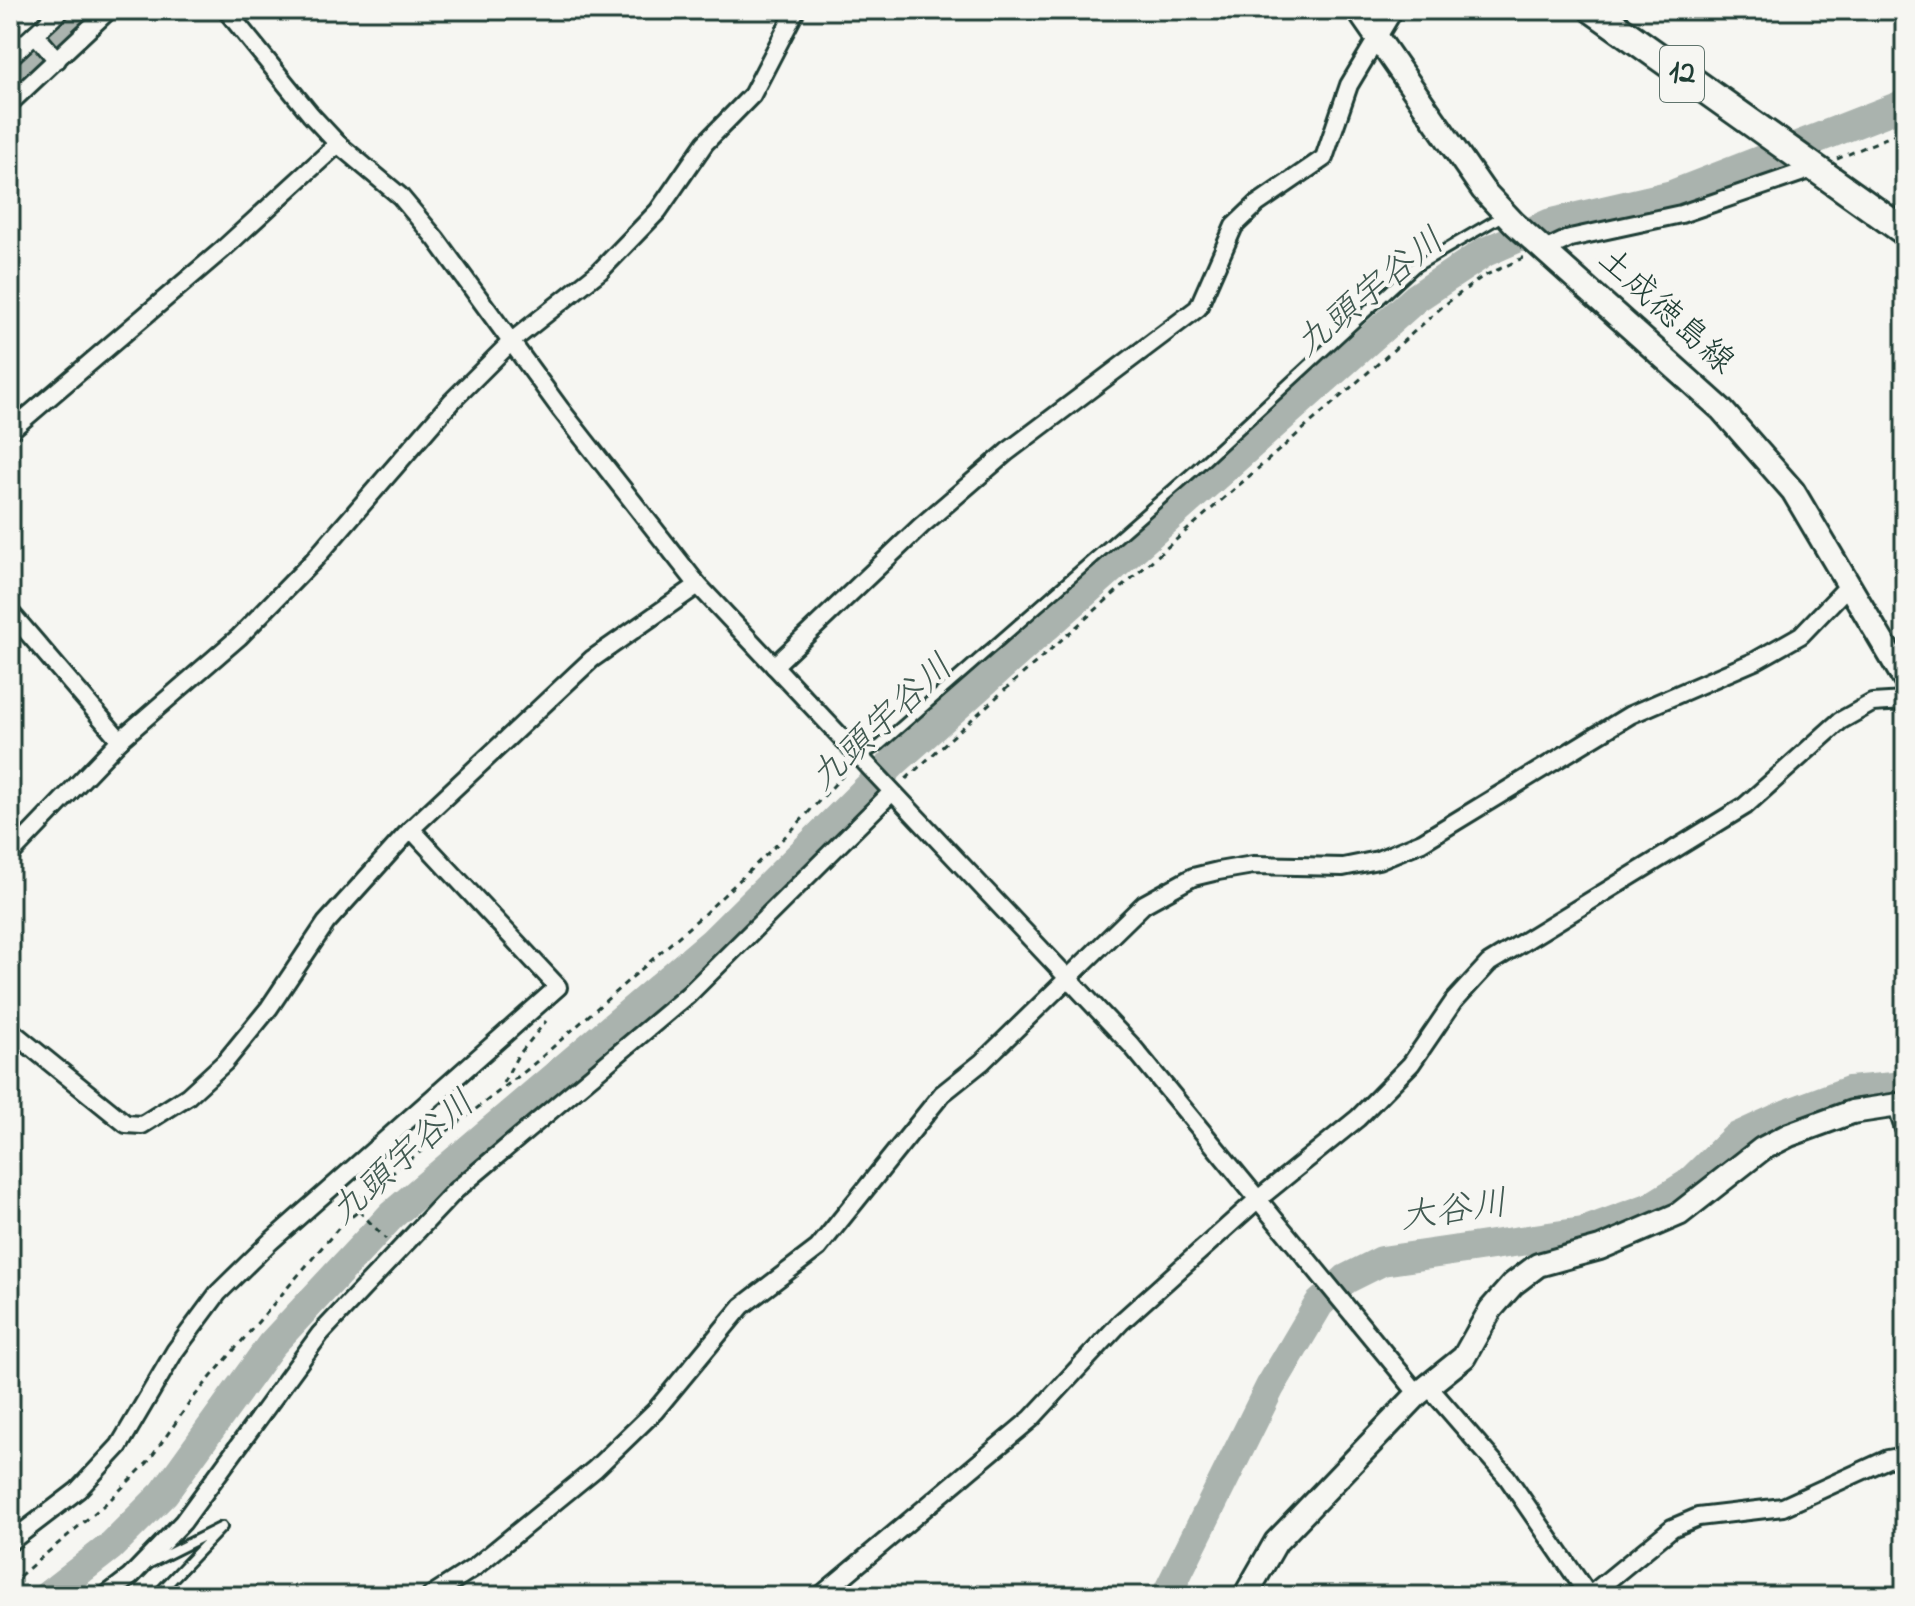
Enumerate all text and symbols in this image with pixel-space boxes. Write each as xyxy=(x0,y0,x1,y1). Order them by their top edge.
road number: 12 xyxy=(1660,46,1704,102)
water label: 九頭宇谷川 xyxy=(1284,217,1458,371)
street label: 土成徳島線 xyxy=(1585,237,1745,387)
water label: 九頭宇谷川 xyxy=(799,643,967,805)
water label: 九頭宇谷川 xyxy=(319,1079,489,1239)
water label: 大谷川 xyxy=(1397,1178,1511,1246)

